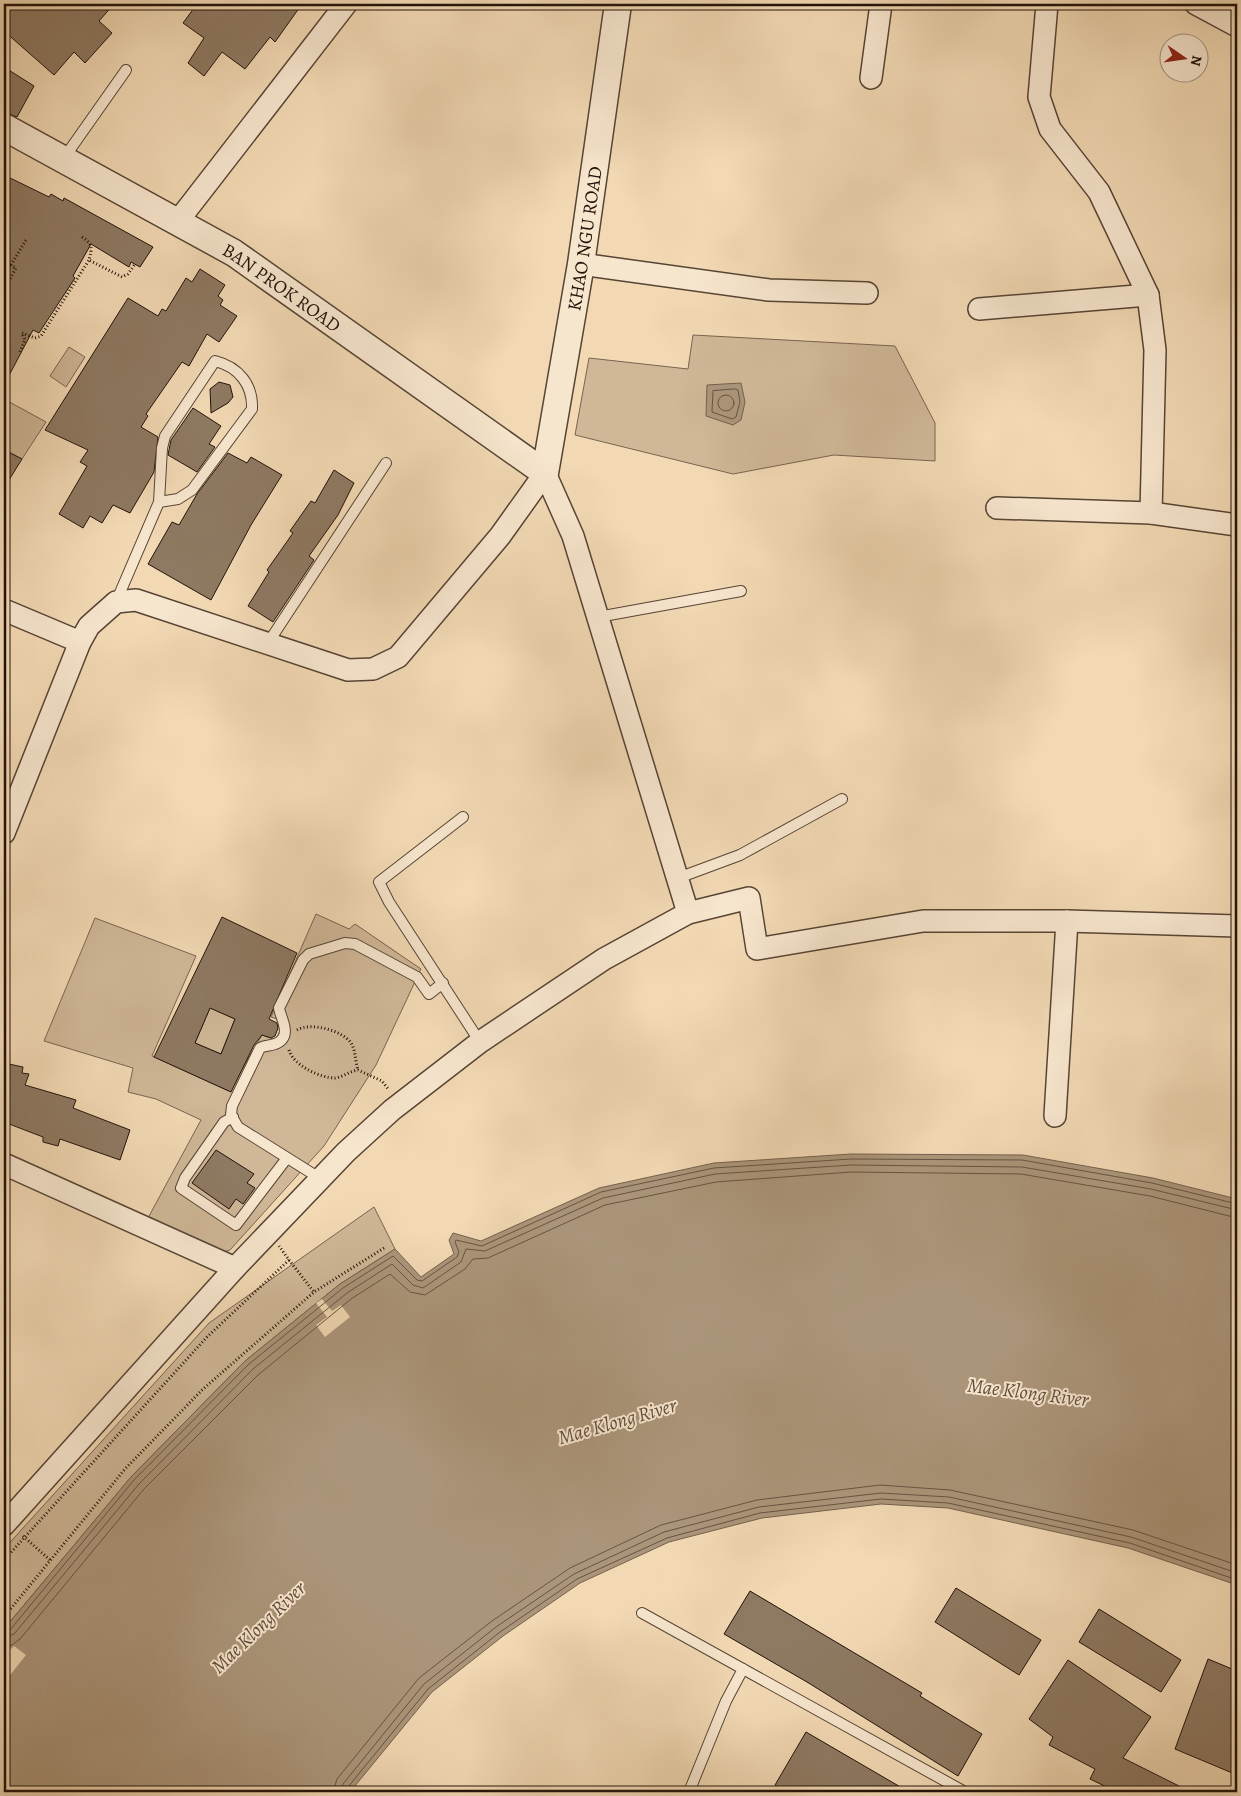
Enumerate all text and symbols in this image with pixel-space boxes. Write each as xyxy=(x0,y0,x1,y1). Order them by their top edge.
north arrow xyxy=(1158,32,1208,82)
text: N xyxy=(1186,54,1207,68)
street label: KHAO NGU ROAD xyxy=(561,165,609,313)
street label: BAN PROK ROAD xyxy=(218,237,346,339)
water label: Mae Klong River xyxy=(966,1372,1091,1413)
water label: Mae Klong River xyxy=(555,1391,680,1451)
water label: Mae Klong River xyxy=(205,1575,312,1679)

